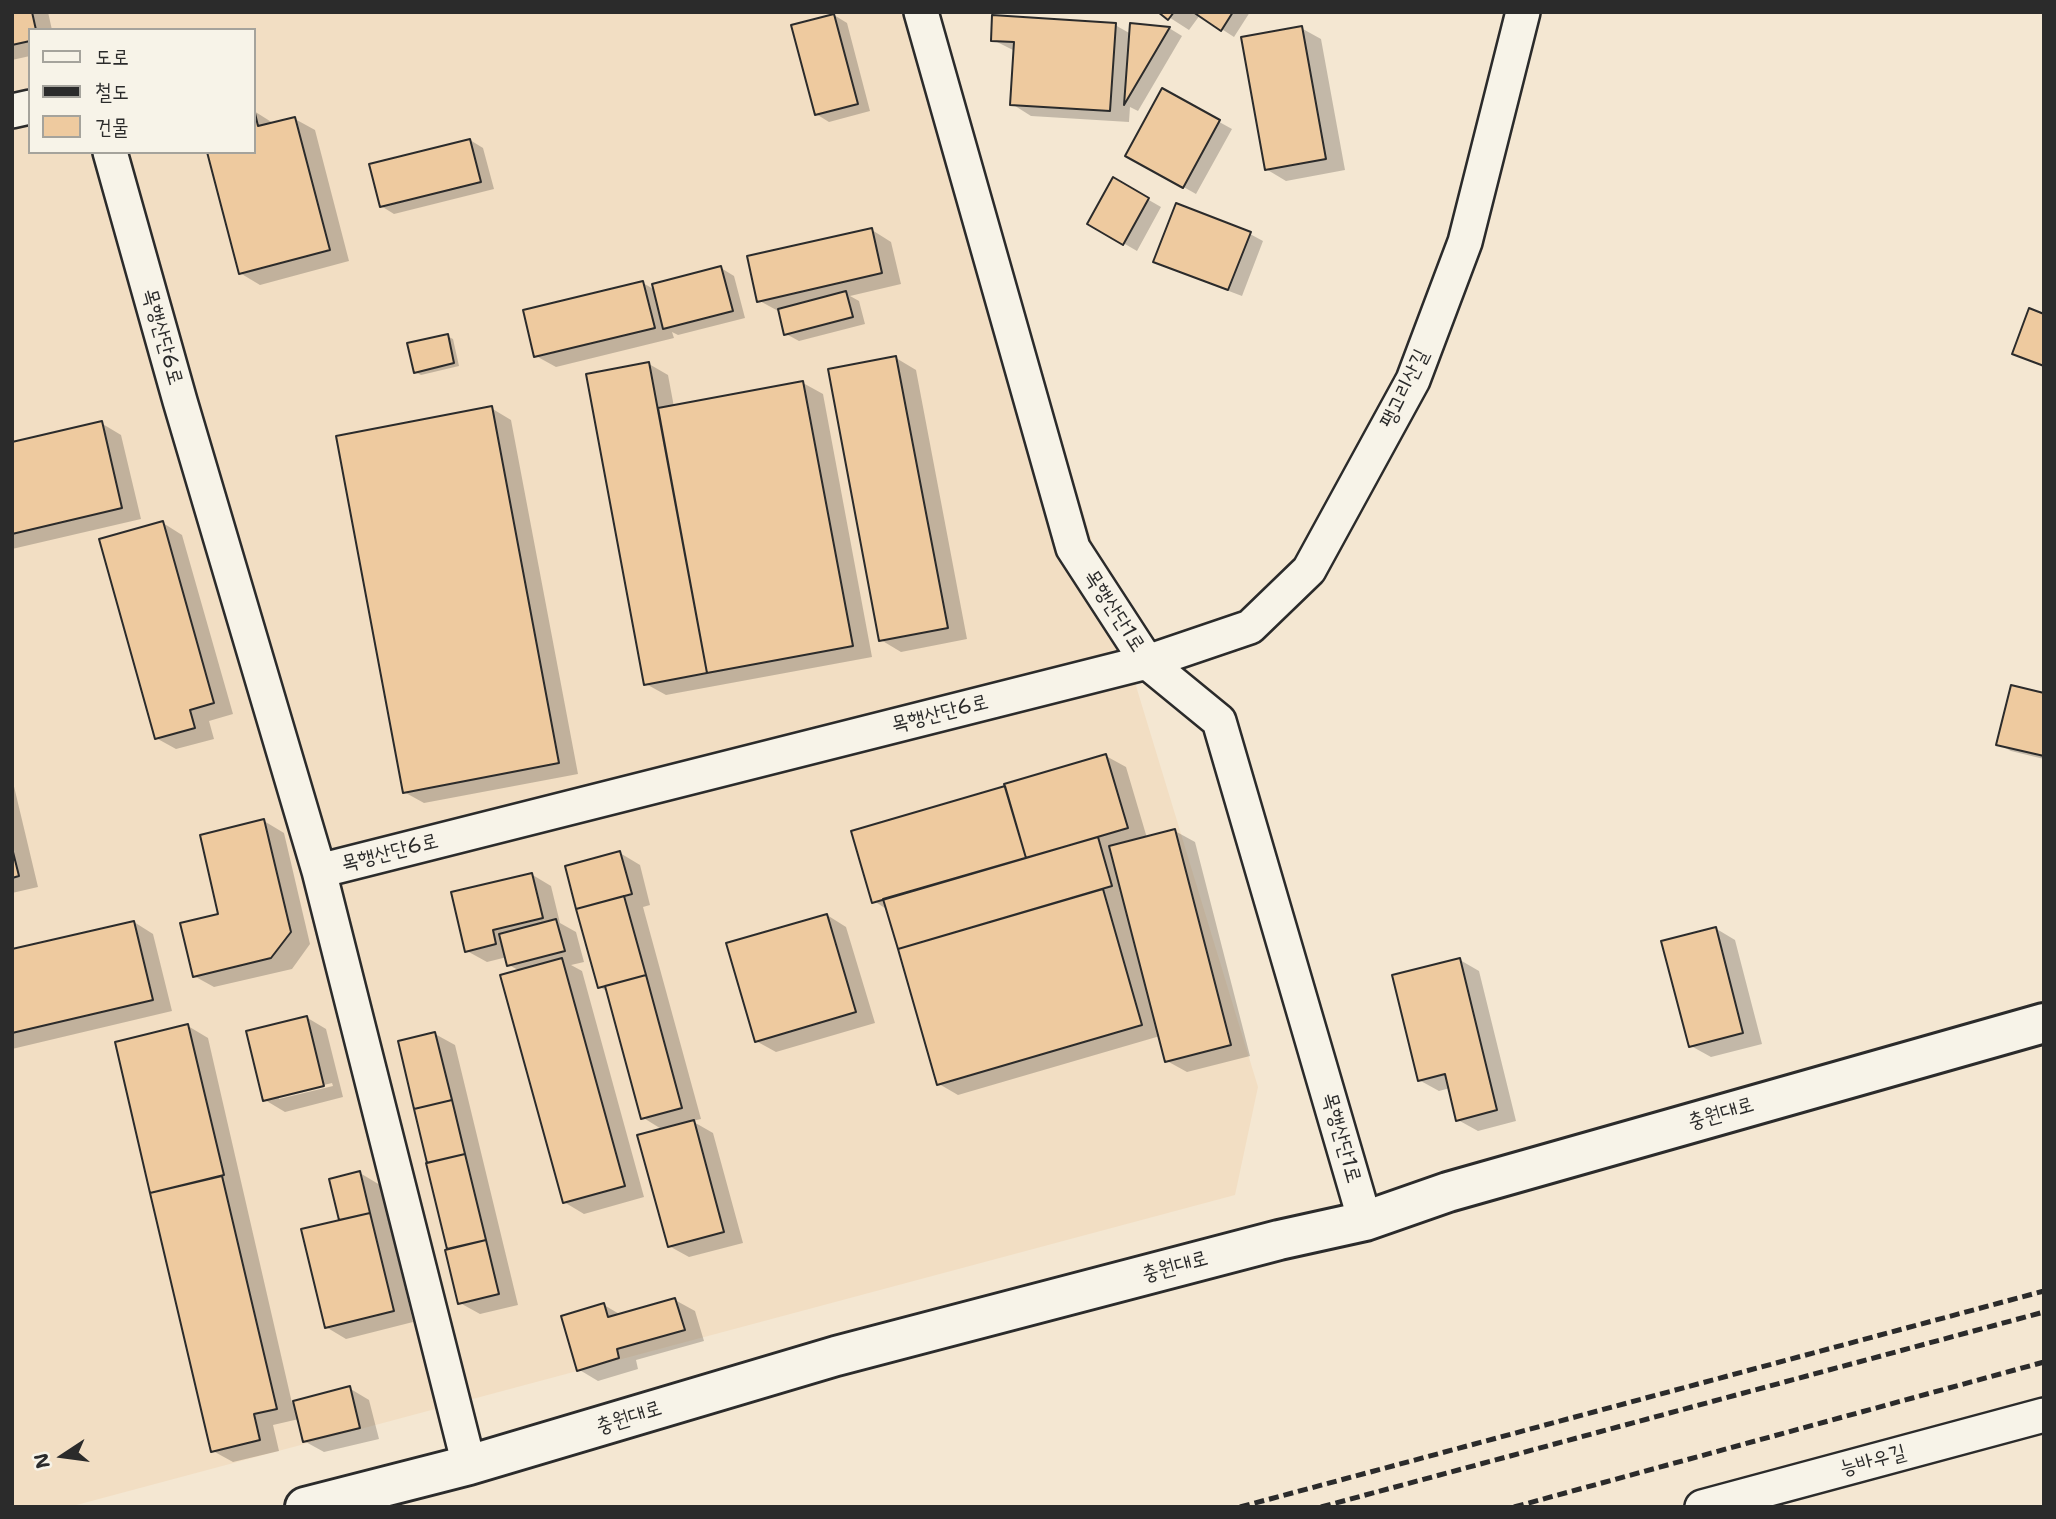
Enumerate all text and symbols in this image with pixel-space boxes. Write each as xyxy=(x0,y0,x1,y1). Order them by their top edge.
legend xyxy=(28,28,256,154)
text: 도로 xyxy=(95,43,129,71)
text: 철도 xyxy=(95,78,129,106)
text: 건물 xyxy=(95,113,129,141)
street label: 목행산단6로 xyxy=(136,286,188,388)
street label: 팽고리산길 xyxy=(1375,346,1435,432)
street label: 목행산단1로 xyxy=(1078,565,1150,657)
street label: 목행산단6로 xyxy=(889,690,991,738)
street label: 목행산단6로 xyxy=(339,829,441,877)
street label: 목행산단1로 xyxy=(1316,1090,1366,1186)
street label: 충원대로 xyxy=(1685,1093,1757,1135)
street label: 충원대로 xyxy=(1139,1246,1211,1288)
street label: 충원대로 xyxy=(593,1396,665,1440)
north arrow xyxy=(28,1421,98,1491)
street label: 능바우길 xyxy=(1837,1440,1909,1482)
text: N xyxy=(28,1451,56,1471)

